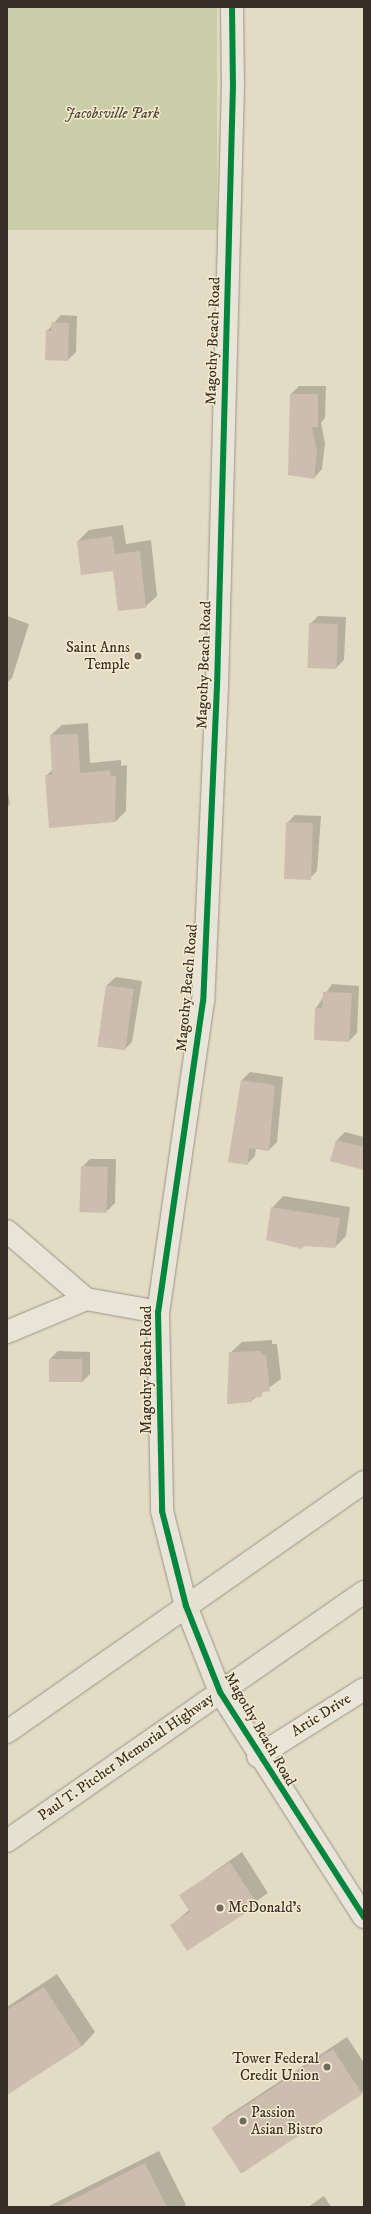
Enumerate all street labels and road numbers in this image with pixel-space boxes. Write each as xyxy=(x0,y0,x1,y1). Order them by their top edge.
street label: Magothy Beach Road xyxy=(202,277,224,405)
street label: Magothy Beach Road xyxy=(193,601,215,729)
street label: Magothy Beach Road xyxy=(172,923,202,1053)
street label: Magothy Beach Road xyxy=(138,1306,156,1434)
street label: Magothy Beach Road xyxy=(220,1669,300,1789)
street label: Paul T. Pitcher Memorial Highway xyxy=(35,1689,217,1825)
street label: Artic Drive xyxy=(288,1690,354,1740)

